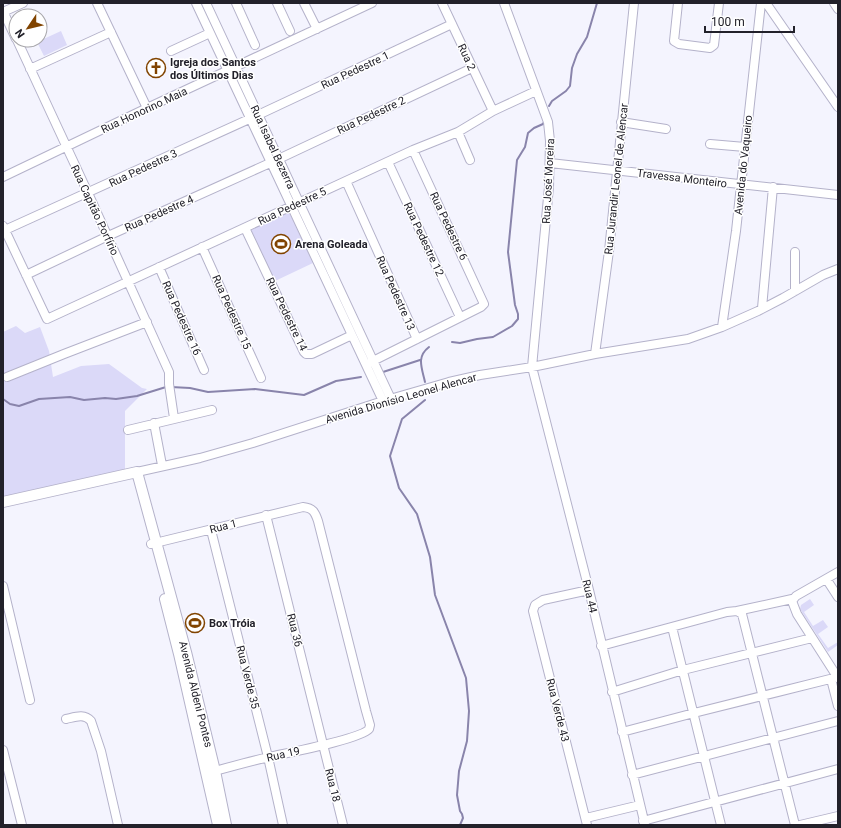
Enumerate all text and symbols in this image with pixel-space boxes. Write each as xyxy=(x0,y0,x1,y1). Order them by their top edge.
north arrow xyxy=(8,8,48,48)
scale bar xyxy=(705,8,794,34)
text: 100 m xyxy=(711,15,745,29)
text: N xyxy=(13,26,28,40)
street label: Rua 2 xyxy=(455,42,478,73)
street label: Rua Pedestre 1 xyxy=(319,49,391,92)
place label: Igreja dos Santos dos Últimos Dias xyxy=(170,56,256,82)
church icon: Igreja dos Santos dos Últimos Dias xyxy=(145,57,167,79)
street label: Rua Honorino Maia xyxy=(99,85,189,136)
street label: Rua Pedestre 2 xyxy=(335,94,407,137)
street label: Rua Isabel Bezerra xyxy=(247,103,298,191)
street label: Rua Jurandir Leonel de Alencar xyxy=(602,103,631,255)
street label: Avenida do Vaqueiro xyxy=(732,114,755,216)
street label: Rua José Moreira xyxy=(540,138,557,224)
street label: Rua Pedestre 3 xyxy=(107,147,179,190)
street label: Rua Capitão Porfírio xyxy=(68,163,121,258)
street label: Travessa Monteiro xyxy=(636,167,728,190)
street label: Rua Pedestre 5 xyxy=(256,185,328,228)
street label: Rua Pedestre 6 xyxy=(427,190,470,262)
street label: Rua Pedestre 4 xyxy=(123,192,196,234)
street label: Rua Pedestre 12 xyxy=(401,200,446,278)
sports icon: Arena Goleada xyxy=(270,233,292,255)
place label: Arena Goleada xyxy=(295,238,368,251)
street label: Rua Pedestre 13 xyxy=(373,254,418,332)
street label: Rua Pedestre 15 xyxy=(209,273,254,351)
street label: Rua Pedestre 14 xyxy=(263,275,310,353)
street label: Rua Pedestre 16 xyxy=(159,279,204,357)
street label: Avenida Dionísio Leonel Alencar xyxy=(324,371,478,426)
street label: Rua 1 xyxy=(208,517,238,536)
street label: Rua 44 xyxy=(579,578,600,614)
sports icon: Box Tróia xyxy=(184,612,206,634)
street label: Rua 36 xyxy=(284,612,305,648)
place label: Box Tróia xyxy=(209,617,256,630)
street label: Avenida Aldeni Pontes xyxy=(176,639,215,749)
street label: Rua Verde 35 xyxy=(233,644,262,710)
street label: Rua Verde 43 xyxy=(543,677,572,743)
street label: Rua 19 xyxy=(265,744,301,765)
street label: Rua 18 xyxy=(322,767,343,803)

